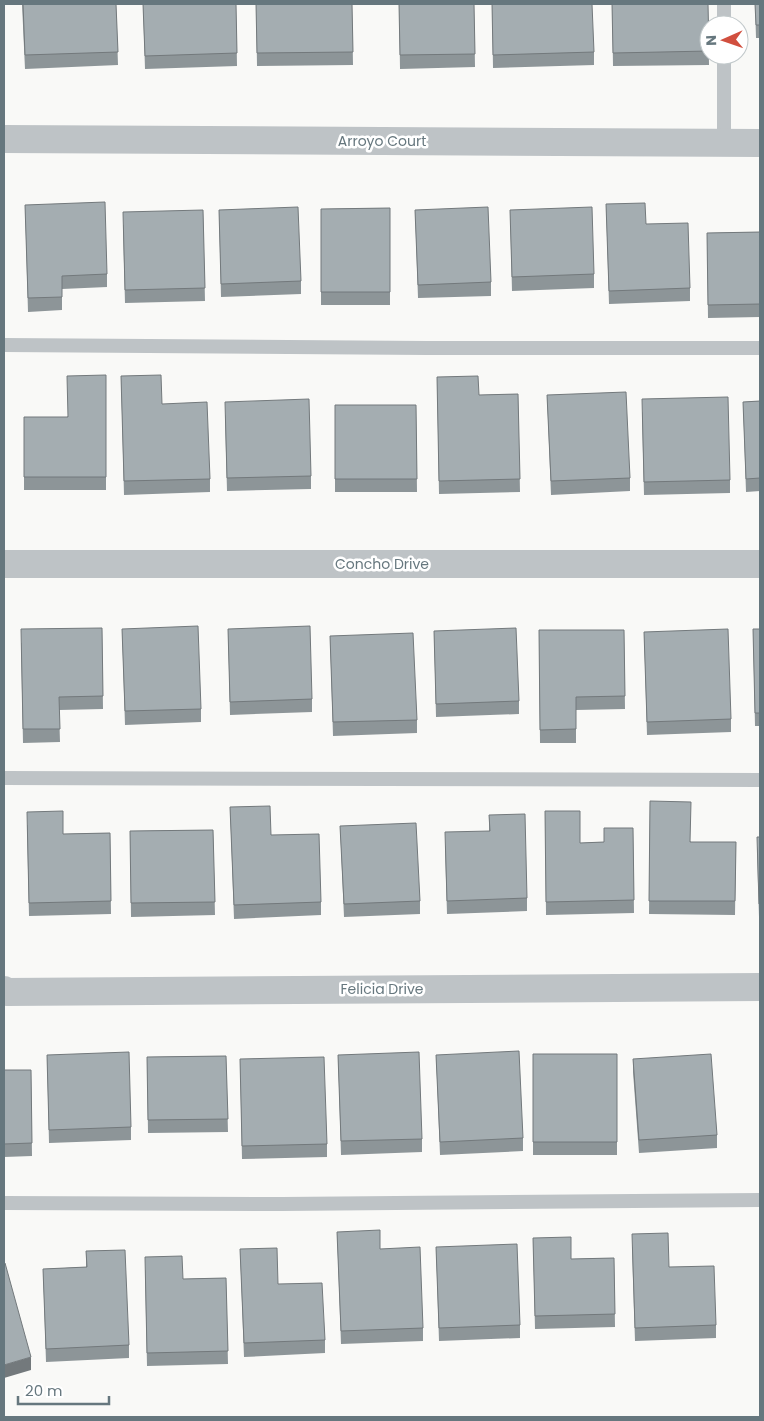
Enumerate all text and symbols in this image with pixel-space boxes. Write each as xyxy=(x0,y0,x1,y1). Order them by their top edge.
north arrow xyxy=(699,15,749,65)
text: N xyxy=(701,35,721,46)
street label: Arroyo Court xyxy=(338,131,426,151)
street label: Concho Drive xyxy=(335,554,429,574)
street label: Felicia Drive xyxy=(341,979,424,999)
scale bar xyxy=(18,1374,109,1406)
text: 20 m xyxy=(25,1380,63,1401)

